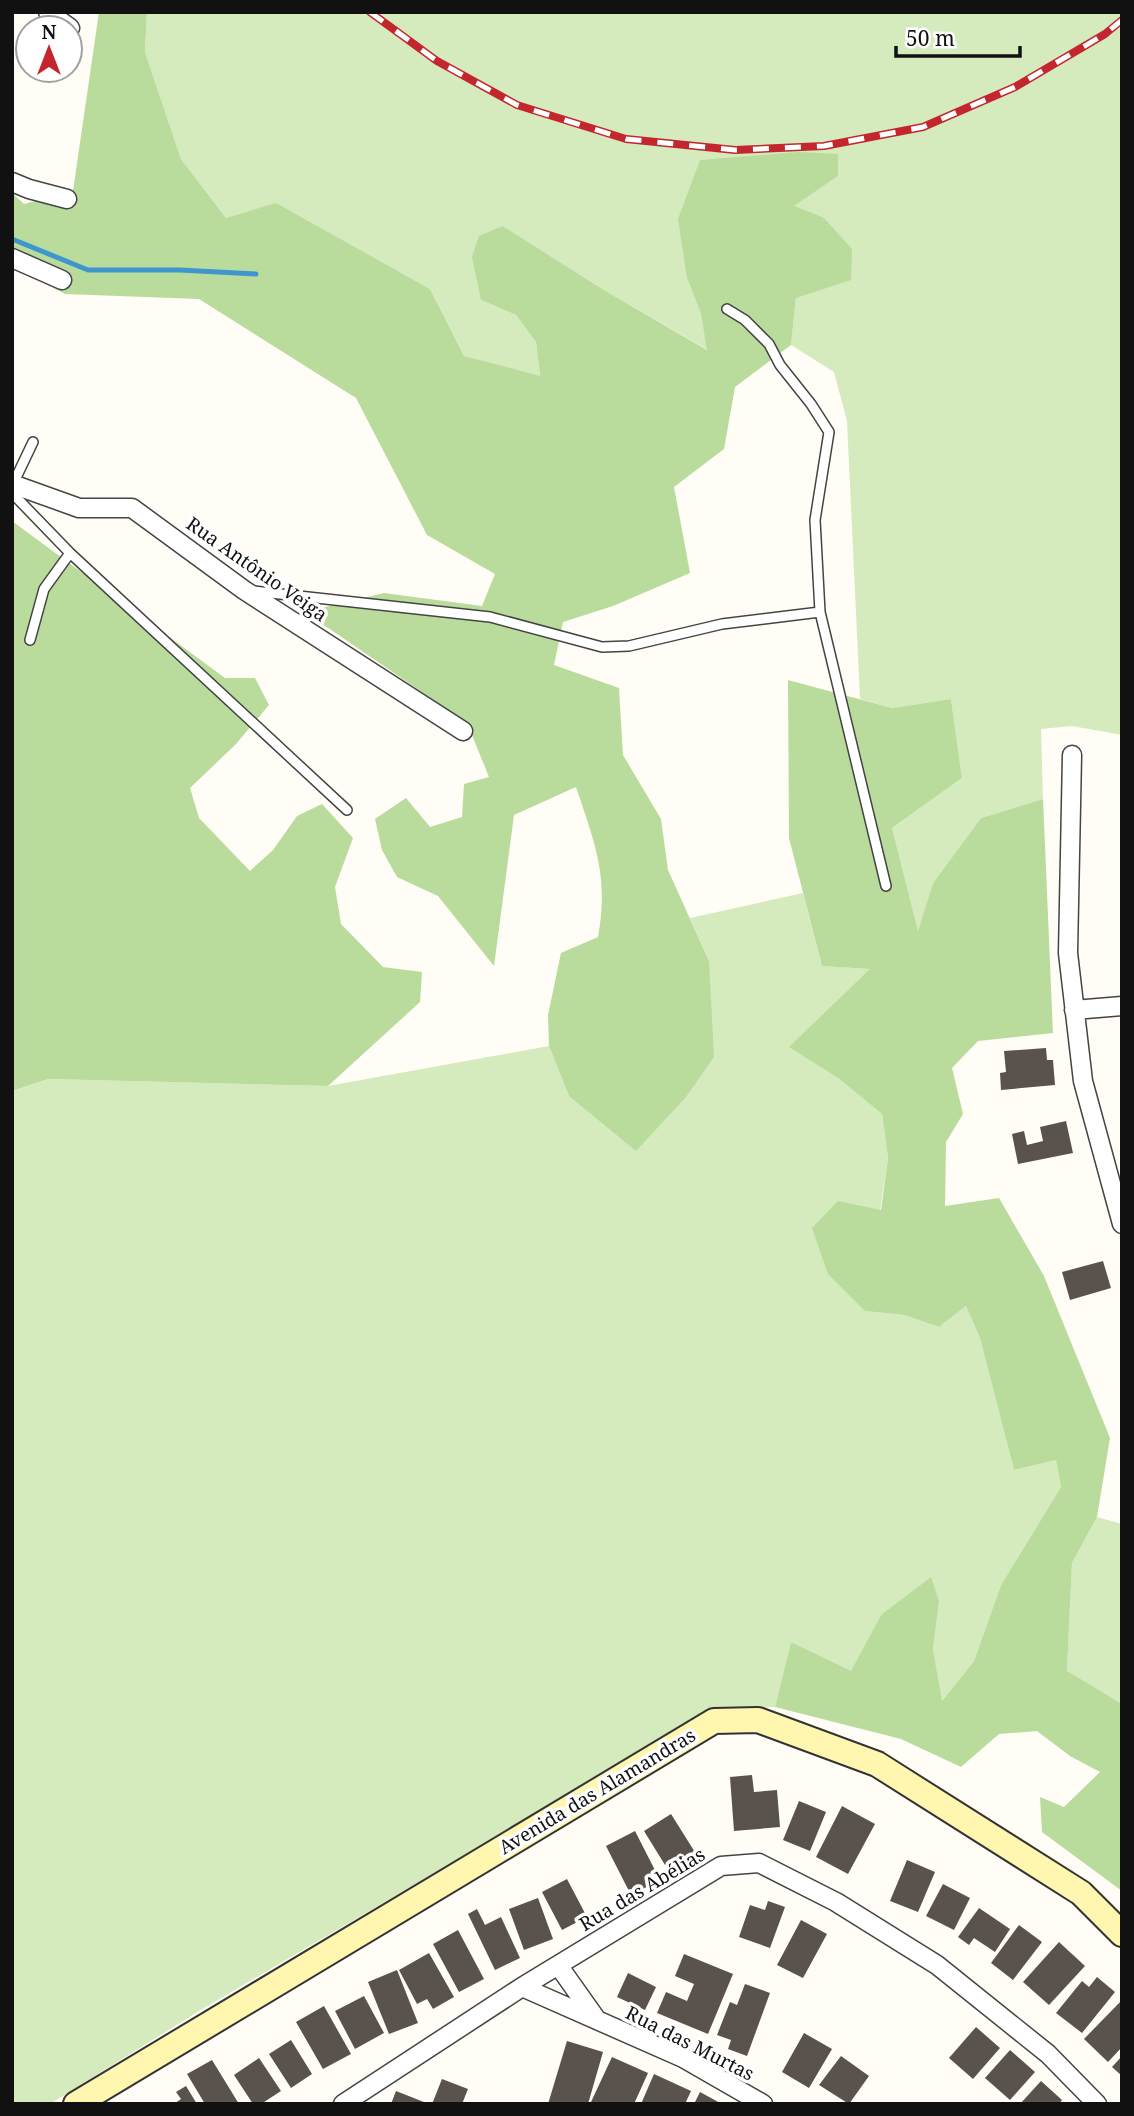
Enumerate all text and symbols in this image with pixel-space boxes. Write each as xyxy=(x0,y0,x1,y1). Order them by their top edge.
north arrow xyxy=(14,14,84,84)
scale bar xyxy=(896,14,1020,58)
text: N xyxy=(42,19,57,45)
text: 50 m xyxy=(906,24,955,52)
street label: Rua Antônio Veiga xyxy=(181,511,333,627)
street label: Avenida das Alamandras xyxy=(494,1722,700,1860)
street label: Rua das Abélias xyxy=(574,1841,710,1937)
street label: Rua das Murtas xyxy=(621,1999,759,2087)

